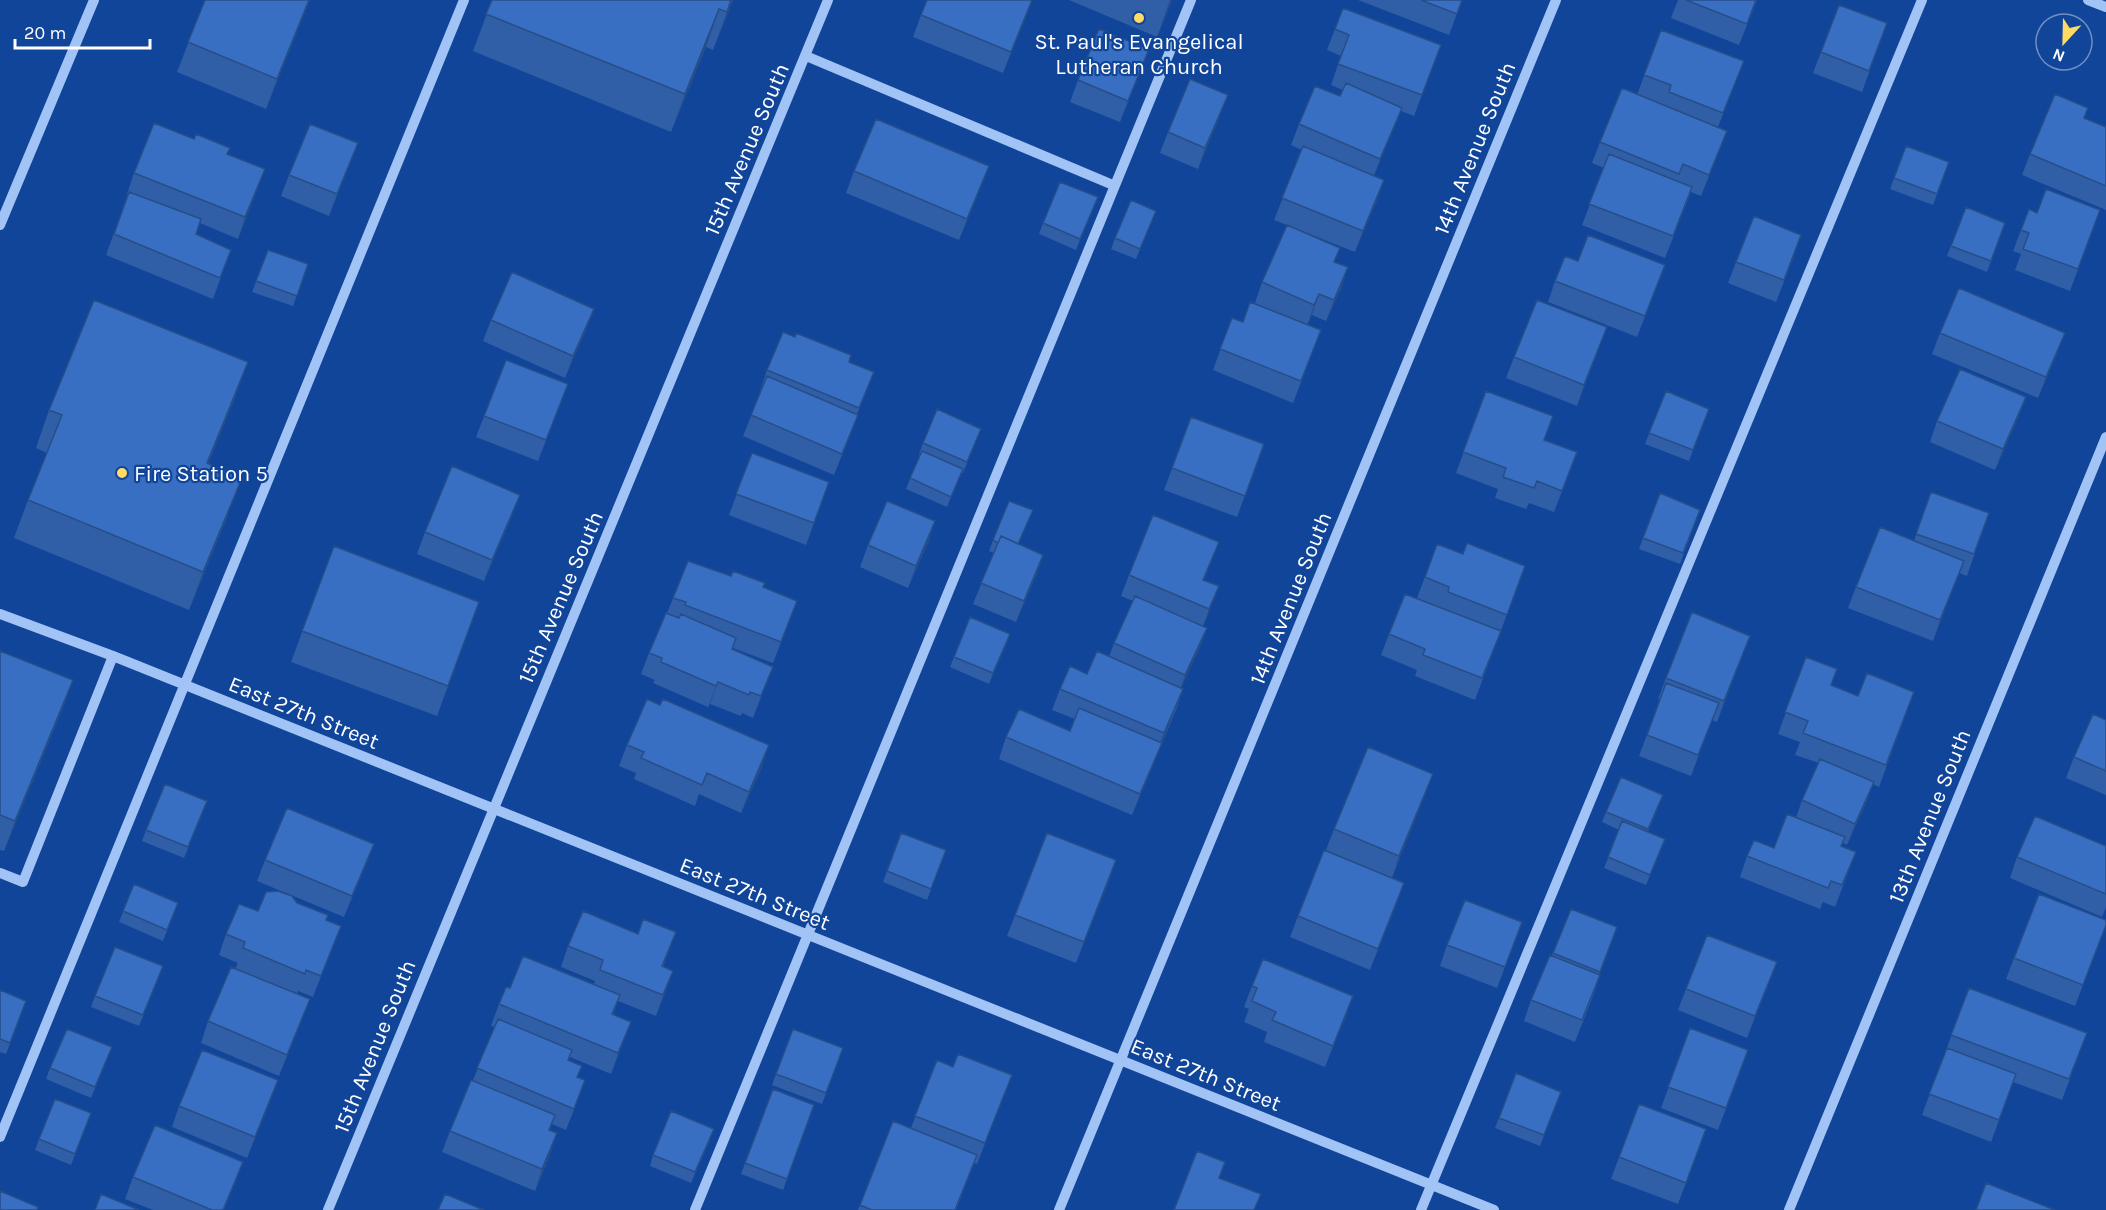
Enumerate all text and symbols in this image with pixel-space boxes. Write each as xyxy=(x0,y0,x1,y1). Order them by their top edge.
marker: St. Paul's Evangelical Lutheran Church xyxy=(1132,11,1146,25)
scale bar xyxy=(15,12,150,50)
north arrow xyxy=(2034,12,2094,72)
text: 20 m xyxy=(24,22,66,44)
place label: St. Paul's Evangelical Lutheran Church xyxy=(1034,29,1244,80)
text: N xyxy=(2050,44,2067,66)
street label: 14th Avenue South xyxy=(1428,58,1521,239)
street label: 15th Avenue South xyxy=(699,59,795,239)
place label: Fire Station 5 xyxy=(134,461,268,487)
marker: Fire Station 5 xyxy=(115,466,129,480)
street label: 15th Avenue South xyxy=(513,507,609,687)
street label: 14th Avenue South xyxy=(1244,508,1337,689)
street label: East 27th Street xyxy=(225,671,383,755)
street label: 13th Avenue South xyxy=(1883,726,1977,907)
street label: East 27th Street xyxy=(676,852,834,936)
street label: 15th Avenue South xyxy=(328,956,421,1137)
street label: East 27th Street xyxy=(1127,1033,1285,1117)

